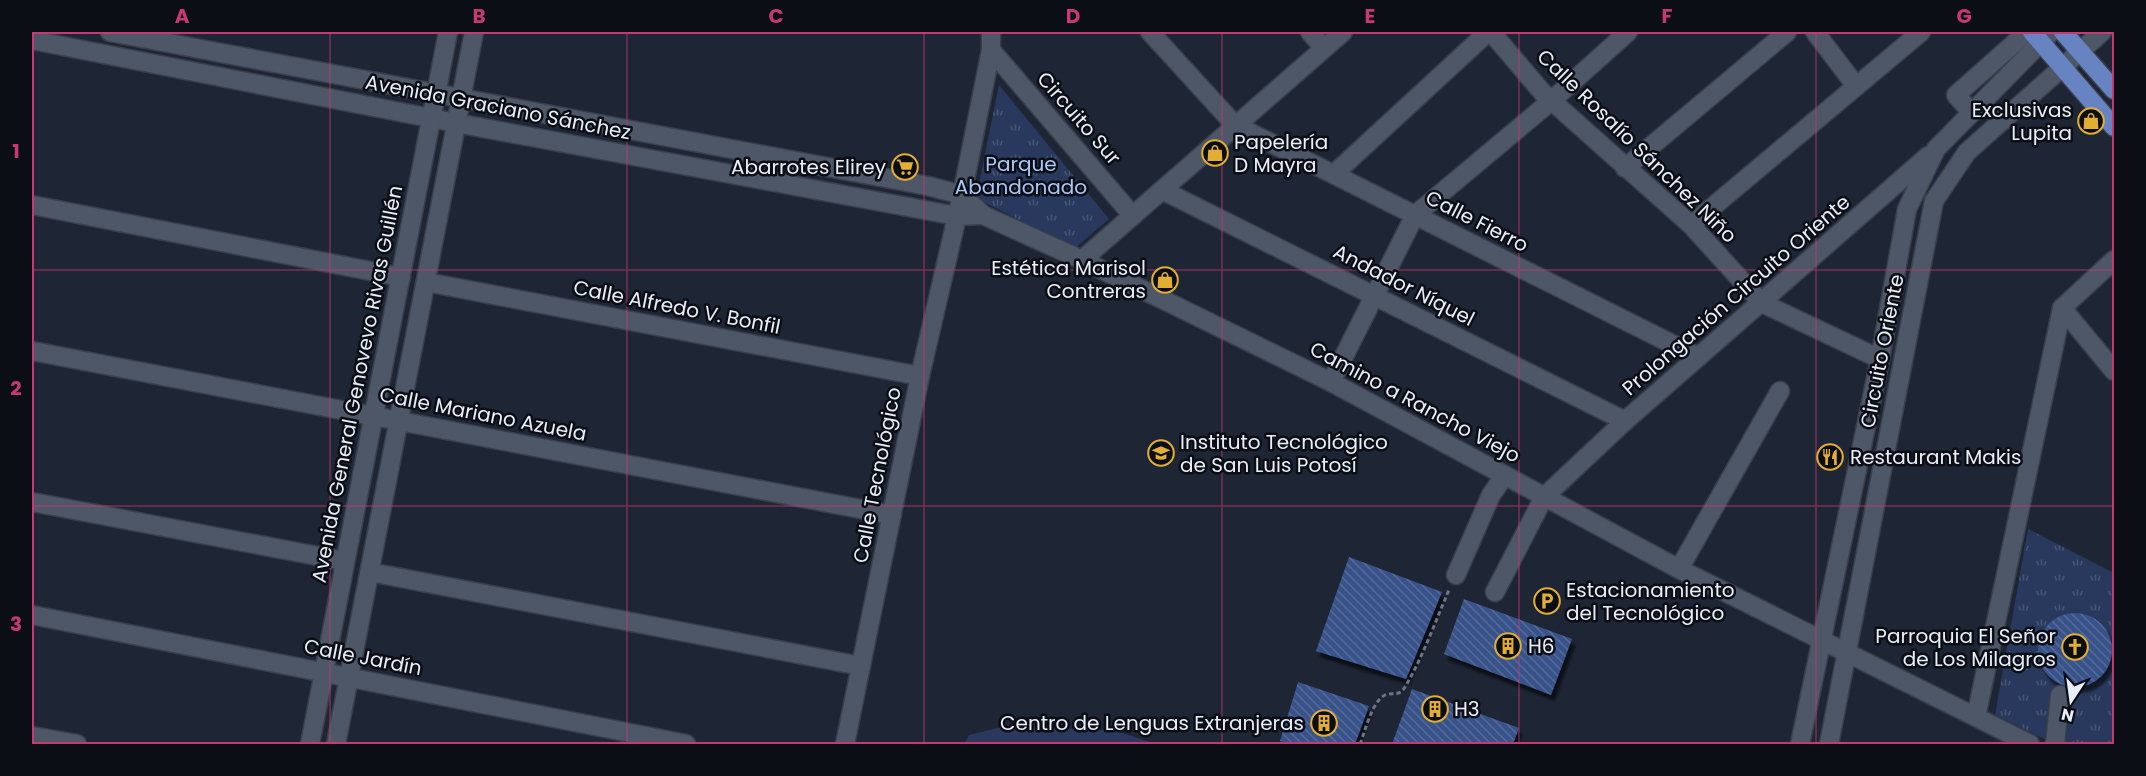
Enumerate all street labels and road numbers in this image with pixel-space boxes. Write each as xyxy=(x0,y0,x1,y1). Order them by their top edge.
street label: Calle Rosalío Sánchez Niño xyxy=(1531,43,1743,249)
street label: Circuito Sur xyxy=(1031,65,1127,171)
street label: Avenida Graciano Sánchez xyxy=(363,68,633,146)
street label: Avenida General Genovevo Rivas Guillén xyxy=(305,183,409,585)
street label: Calle Fierro xyxy=(1421,183,1533,259)
street label: Prolongación Circuito Oriente xyxy=(1616,188,1856,402)
street label: Andador Níquel xyxy=(1329,237,1479,333)
street label: Circuito Oriente xyxy=(1853,272,1911,430)
street label: Calle Alfredo V. Bonfil xyxy=(571,273,783,341)
street label: Camino a Rancho Viejo xyxy=(1305,335,1525,469)
street label: Calle Mariano Azuela xyxy=(377,380,589,448)
street label: Calle Tecnológico xyxy=(846,385,908,565)
street label: Calle Jardín xyxy=(302,632,424,682)

